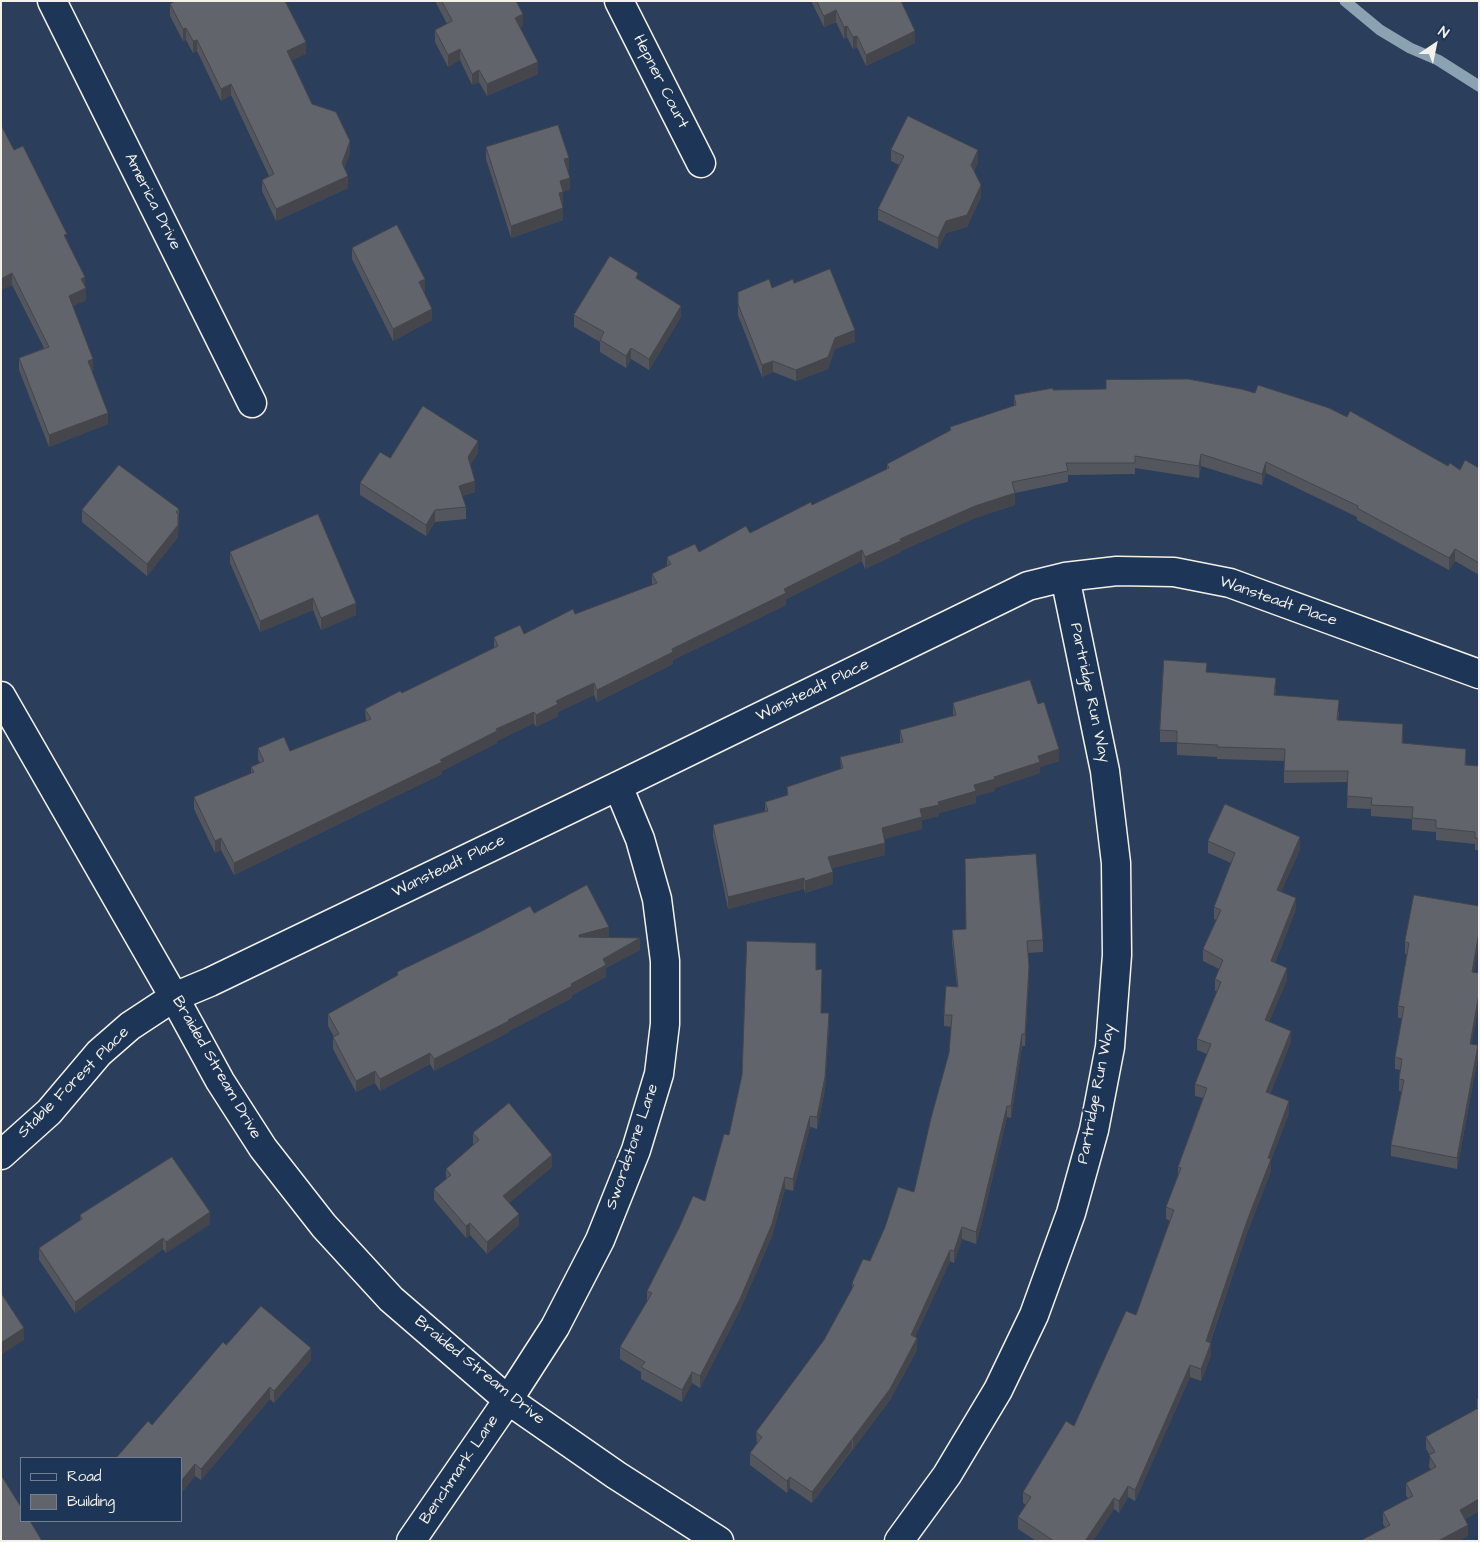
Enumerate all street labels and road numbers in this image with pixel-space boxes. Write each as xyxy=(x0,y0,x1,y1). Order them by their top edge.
street label: Hepner Court xyxy=(628,32,692,132)
street label: America Drive xyxy=(119,150,185,254)
street label: Wansteadt Place xyxy=(1217,573,1339,631)
street label: Partridge Run Way xyxy=(1065,621,1113,765)
street label: Wansteadt Place xyxy=(753,655,873,727)
street label: Wansteadt Place xyxy=(389,831,509,903)
street label: Braided Stream Drive xyxy=(167,993,265,1143)
street label: Partridge Run Way xyxy=(1074,1022,1120,1166)
street label: Stable Forest Place xyxy=(14,1023,134,1143)
street label: Swordstone Lane xyxy=(602,1082,664,1212)
street label: Braided Stream Drive xyxy=(410,1313,548,1429)
street label: Benchmark Lane xyxy=(416,1412,504,1528)

